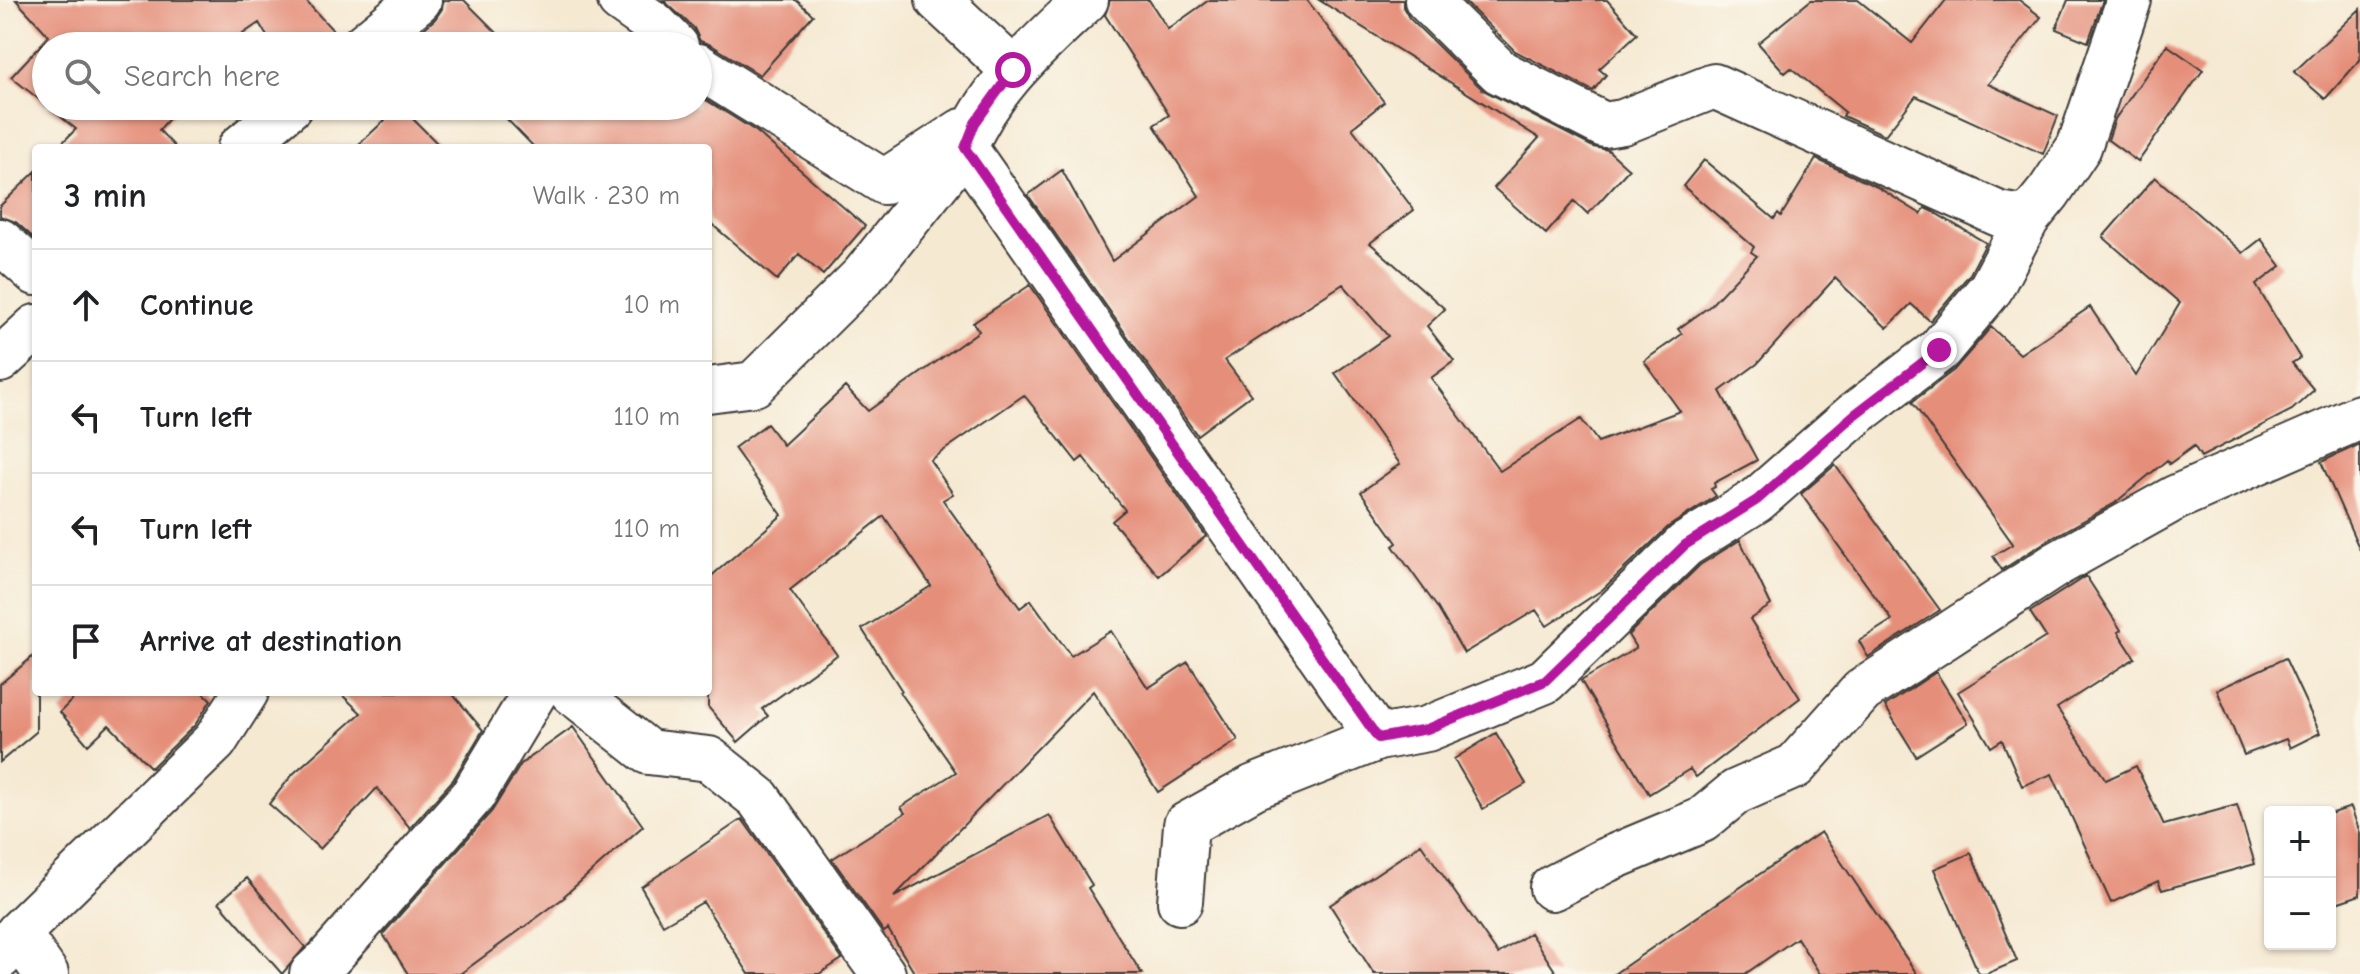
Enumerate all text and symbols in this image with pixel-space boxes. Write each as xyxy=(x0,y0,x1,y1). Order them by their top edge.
search box xyxy=(32,32,712,120)
route start xyxy=(995,52,1031,88)
icon: search xyxy=(60,54,104,98)
text: Search here xyxy=(124,59,280,94)
text: 3 min xyxy=(64,176,147,216)
text: Walk · 230 m xyxy=(533,181,680,211)
icon: ahead xyxy=(64,283,108,327)
text: Continue xyxy=(140,288,254,323)
text: 10 m xyxy=(624,290,680,320)
route end xyxy=(1921,332,1957,368)
icon: left xyxy=(64,395,108,439)
text: Turn left xyxy=(140,400,252,435)
text: 110 m xyxy=(613,402,680,432)
icon: left xyxy=(64,507,108,551)
text: Turn left xyxy=(140,512,252,547)
text: 110 m xyxy=(613,514,680,544)
icon: arrive xyxy=(64,619,108,663)
text: Arrive at destination xyxy=(140,624,402,659)
map controls xyxy=(2264,806,2336,950)
button: + xyxy=(2264,806,2336,878)
button: − xyxy=(2264,878,2336,950)

